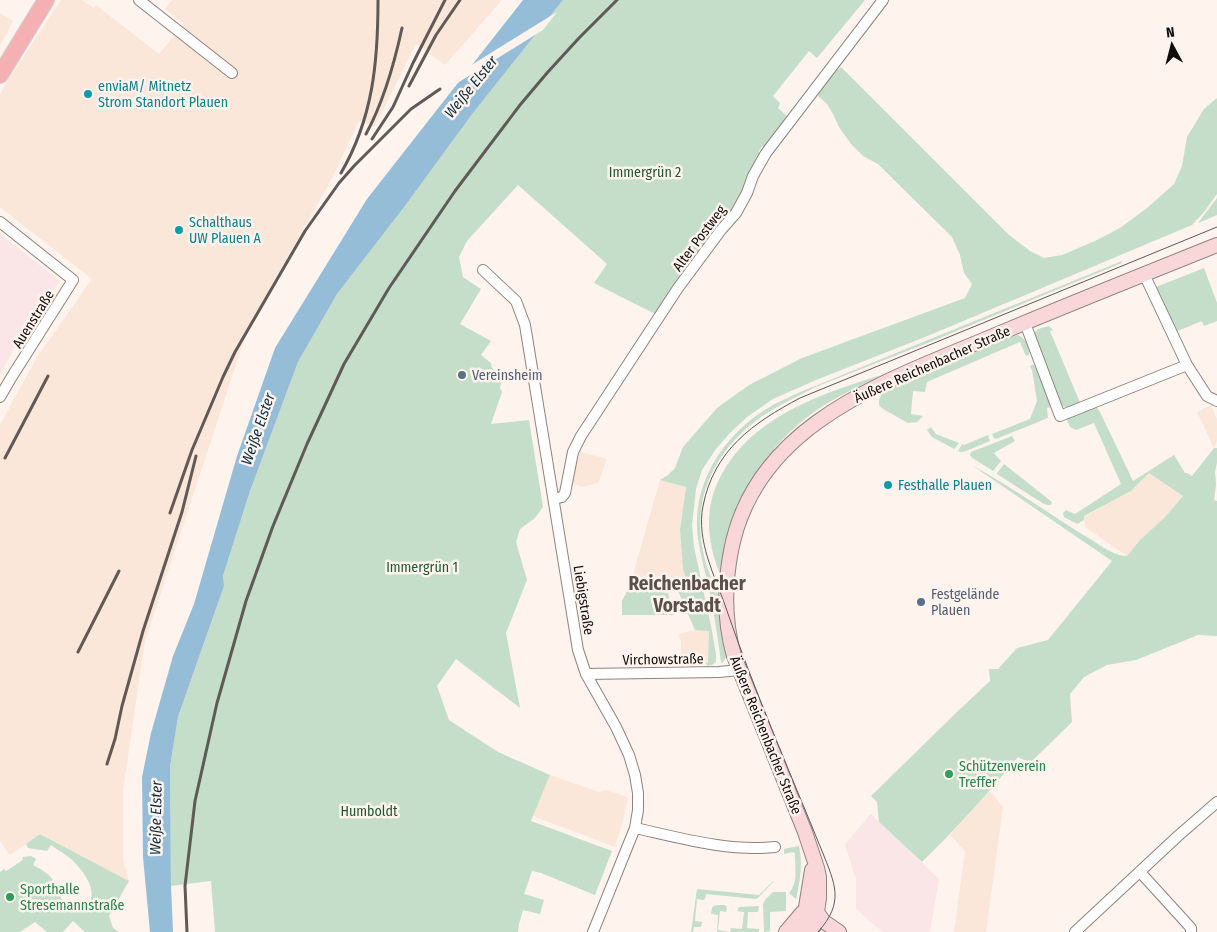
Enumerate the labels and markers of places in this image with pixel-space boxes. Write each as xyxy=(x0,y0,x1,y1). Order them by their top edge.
place label: enviaM/ Mitnetz Strom Standort Plauen xyxy=(98,78,228,111)
marker: enviaM/ Mitnetz Strom Standort Plauen xyxy=(82,88,94,100)
place label: Schalthaus UW Plauen A xyxy=(189,214,262,247)
marker: Schalthaus UW Plauen A xyxy=(173,224,185,236)
place label: Vereinsheim xyxy=(472,367,543,384)
marker: Vereinsheim xyxy=(456,369,468,381)
place label: Festhalle Plauen xyxy=(898,477,992,494)
marker: Festhalle Plauen xyxy=(882,479,894,491)
place label: Festgelände Plauen xyxy=(931,586,1000,619)
marker: Festgelände Plauen xyxy=(915,596,927,608)
place label: Schützenverein Treffer xyxy=(959,758,1046,791)
marker: Schützenverein Treffer xyxy=(943,768,955,780)
place label: Sporthalle Stresemannstraße xyxy=(20,881,125,914)
marker: Sporthalle Stresemannstraße xyxy=(4,891,16,903)

